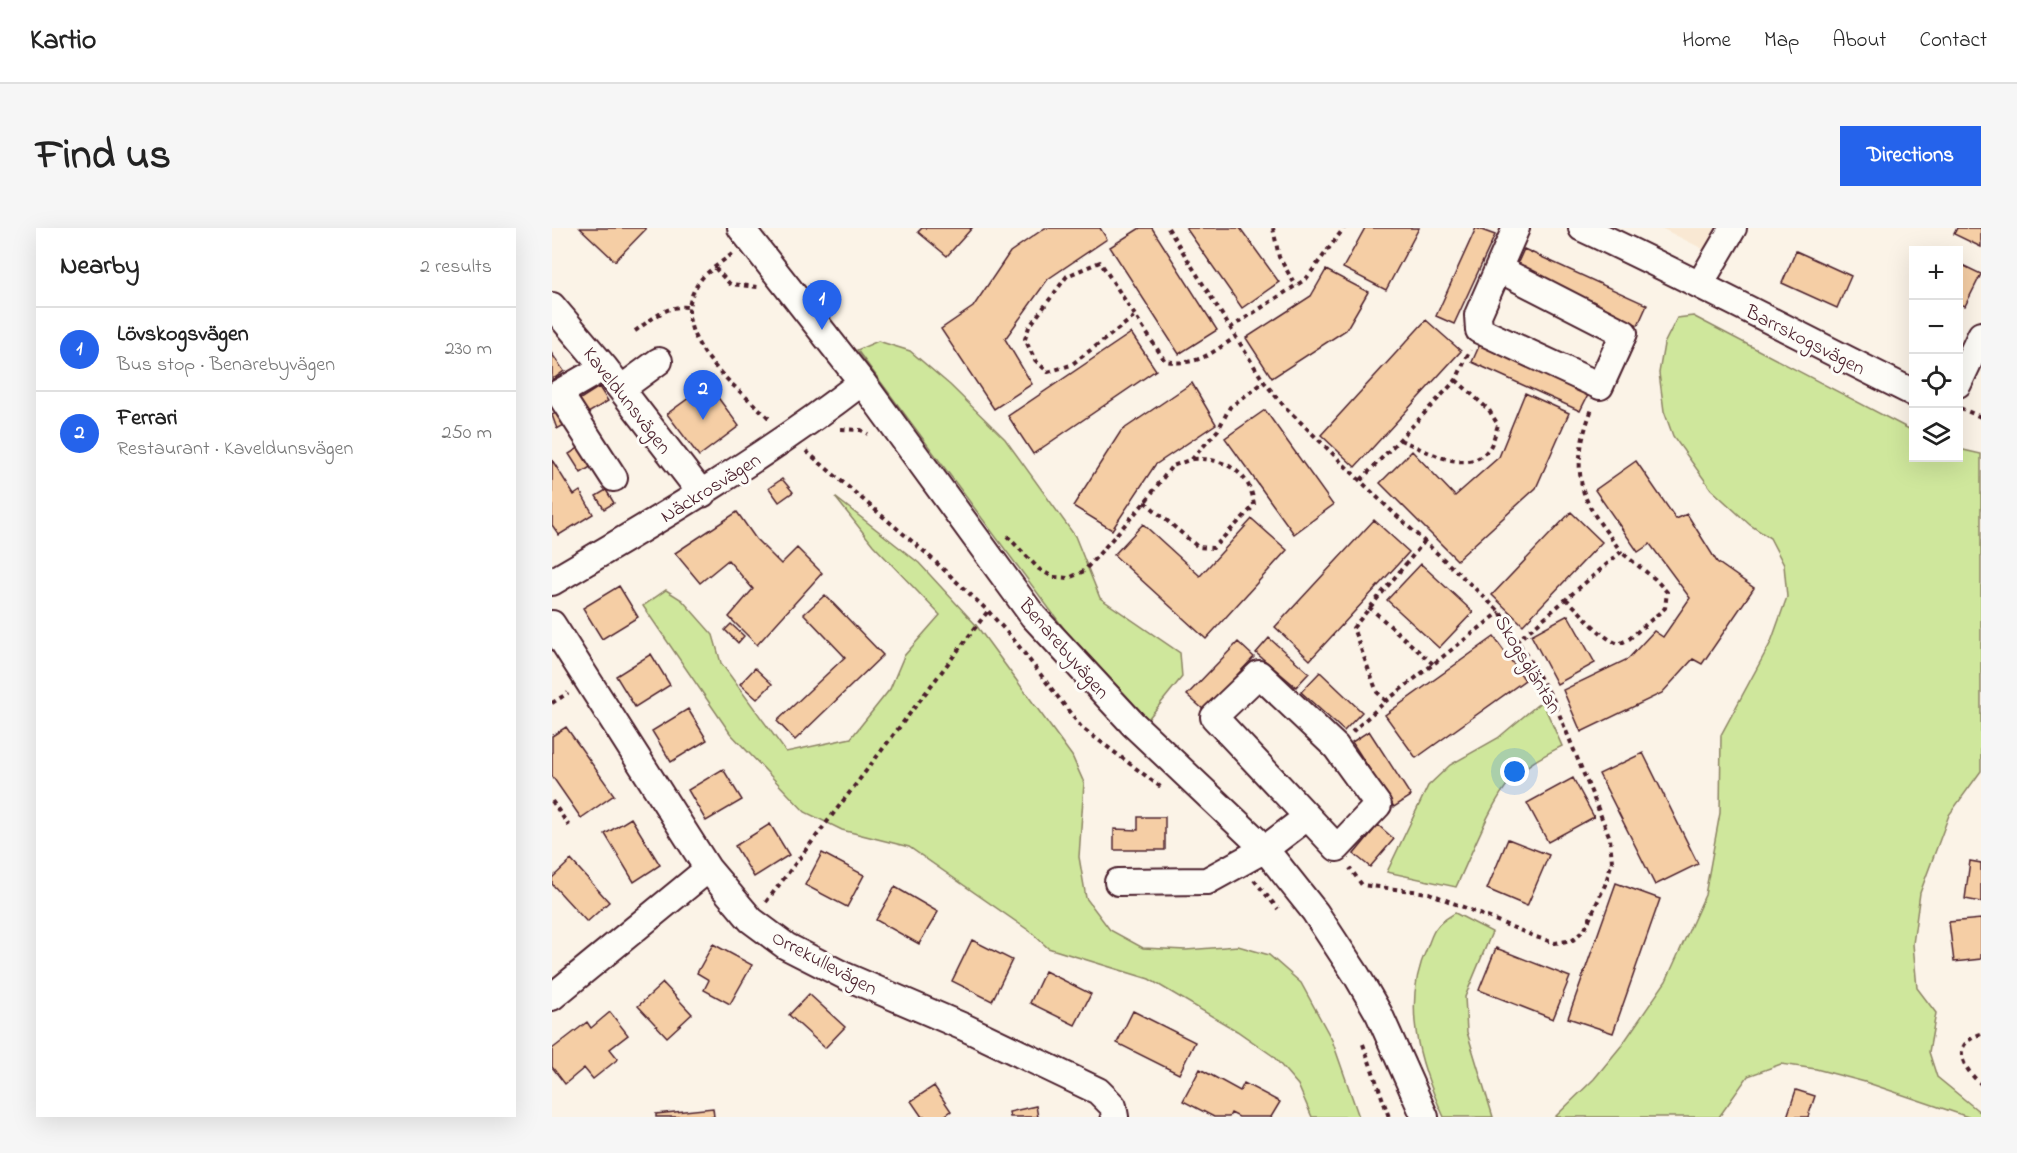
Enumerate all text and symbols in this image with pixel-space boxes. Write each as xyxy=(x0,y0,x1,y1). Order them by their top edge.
text: Kartio xyxy=(30,21,96,62)
text: Home xyxy=(1682,26,1731,56)
text: Map xyxy=(1764,26,1799,56)
text: About xyxy=(1832,26,1886,56)
text: Contact xyxy=(1919,26,1987,56)
text: Find us xyxy=(36,126,171,187)
button: Directions xyxy=(1840,126,1981,186)
map controls xyxy=(1909,246,1963,462)
button: + xyxy=(1909,246,1963,300)
text: Nearby xyxy=(60,248,139,286)
text: 2 results xyxy=(420,253,492,282)
pin: 1 xyxy=(802,280,842,330)
street label: Barrskogsvägen xyxy=(1739,298,1870,385)
button: − xyxy=(1909,300,1963,354)
text: Lövskogsvägen xyxy=(117,319,249,351)
text: 1 xyxy=(76,335,83,364)
text: 230 m xyxy=(445,335,492,364)
street label: Kaveldunsvägen xyxy=(574,342,677,462)
text: Bus stop · Benarebyvägen xyxy=(117,351,335,380)
button: locate xyxy=(1909,354,1963,408)
pin: 2 xyxy=(684,370,722,420)
text: Ferrari xyxy=(117,403,177,435)
button: layers xyxy=(1909,408,1963,462)
text: 2 xyxy=(75,419,84,448)
text: 250 m xyxy=(441,419,492,448)
text: Restaurant · Kaveldunsvägen xyxy=(117,435,353,464)
street label: Näckrosvägen xyxy=(655,447,768,532)
street label: Benarebyvägen xyxy=(1010,592,1115,707)
street label: Skogsgläntan xyxy=(1485,611,1568,721)
your location xyxy=(1500,757,1529,786)
street label: Orrekullevägen xyxy=(765,924,882,1005)

